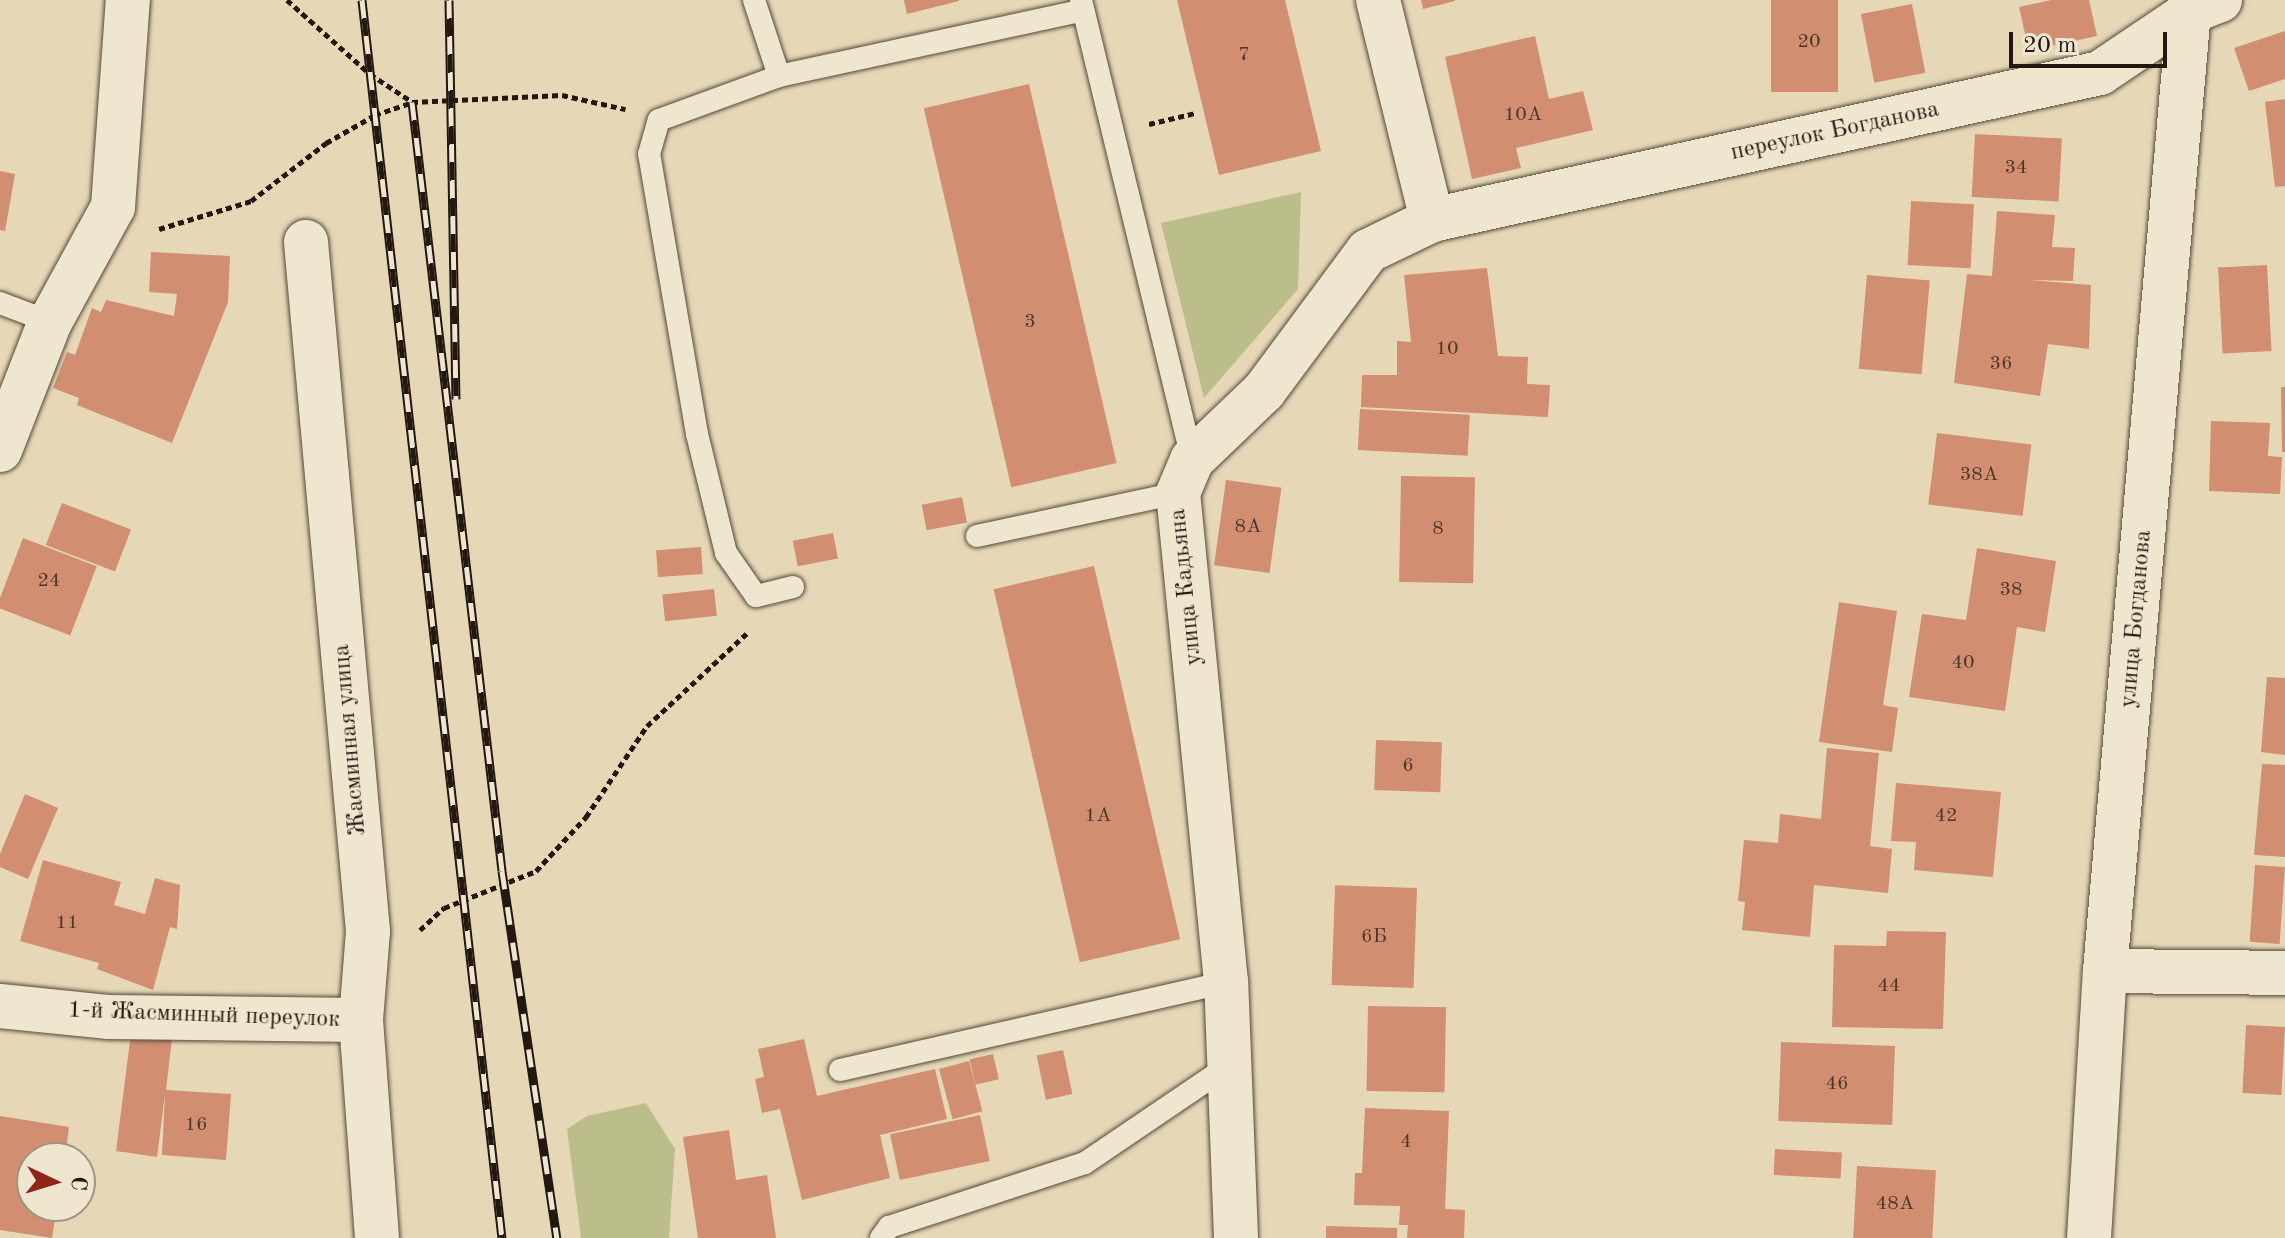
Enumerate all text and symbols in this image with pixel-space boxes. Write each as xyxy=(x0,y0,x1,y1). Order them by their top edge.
scale bar xyxy=(2013,16,2171,66)
house number: 20 xyxy=(1797,30,1821,54)
text: 20 m xyxy=(2023,34,2077,58)
house number: 7 xyxy=(1238,43,1250,67)
street label: переулок Богданова xyxy=(1728,96,1942,168)
house number: 10А xyxy=(1504,103,1542,127)
house number: 34 xyxy=(2004,156,2028,180)
house number: 3 xyxy=(1024,310,1036,334)
house number: 10 xyxy=(1435,337,1459,361)
house number: 36 xyxy=(1989,352,2013,376)
house number: 38А xyxy=(1960,463,1998,487)
street label: улица Кадьяна xyxy=(1164,507,1210,667)
house number: 8А xyxy=(1235,515,1261,539)
house number: 8 xyxy=(1432,517,1444,541)
street label: улица Богданова xyxy=(2115,529,2159,709)
house number: 24 xyxy=(37,569,61,593)
house number: 38 xyxy=(1999,578,2023,602)
street label: Жасминная улица xyxy=(328,643,374,837)
house number: 40 xyxy=(1951,651,1975,675)
house number: 6 xyxy=(1402,754,1414,778)
house number: 1А xyxy=(1085,804,1111,828)
house number: 42 xyxy=(1934,804,1958,828)
house number: 11 xyxy=(55,911,79,935)
house number: 6Б xyxy=(1361,925,1387,949)
house number: 44 xyxy=(1877,974,1901,998)
street label: 1-й Жасминный переулок xyxy=(67,997,341,1035)
house number: 46 xyxy=(1825,1072,1849,1096)
house number: 16 xyxy=(184,1113,208,1137)
house number: 4 xyxy=(1400,1130,1412,1154)
north arrow xyxy=(16,1142,96,1222)
text: С xyxy=(66,1176,89,1192)
house number: 48А xyxy=(1876,1192,1914,1216)

